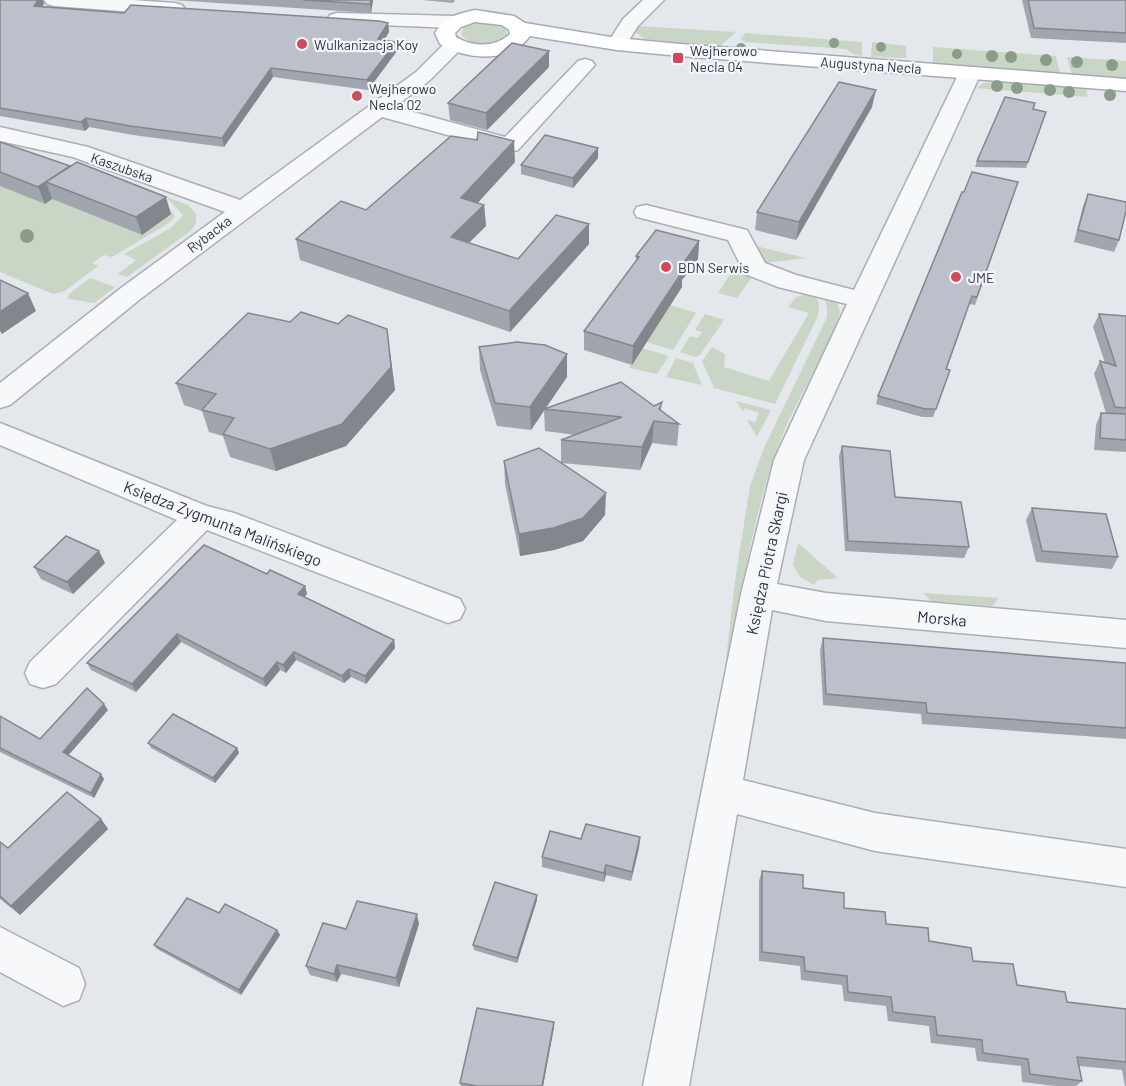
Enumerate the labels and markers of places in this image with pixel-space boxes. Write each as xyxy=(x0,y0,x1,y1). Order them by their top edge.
place label: Wulkanizacja Koy xyxy=(314,36,419,53)
marker: Wulkanizacja Koy xyxy=(295,37,309,51)
place label: Wejherowo Necla 04 xyxy=(690,42,757,75)
marker: Wejherowo Necla 04 xyxy=(671,51,685,65)
place label: Wejherowo Necla 02 xyxy=(369,80,436,113)
marker: Wejherowo Necla 02 xyxy=(350,89,364,103)
place label: BDN Serwis xyxy=(678,259,749,276)
marker: BDN Serwis xyxy=(659,260,673,274)
place label: JME xyxy=(968,269,995,286)
marker: JME xyxy=(949,270,963,284)

